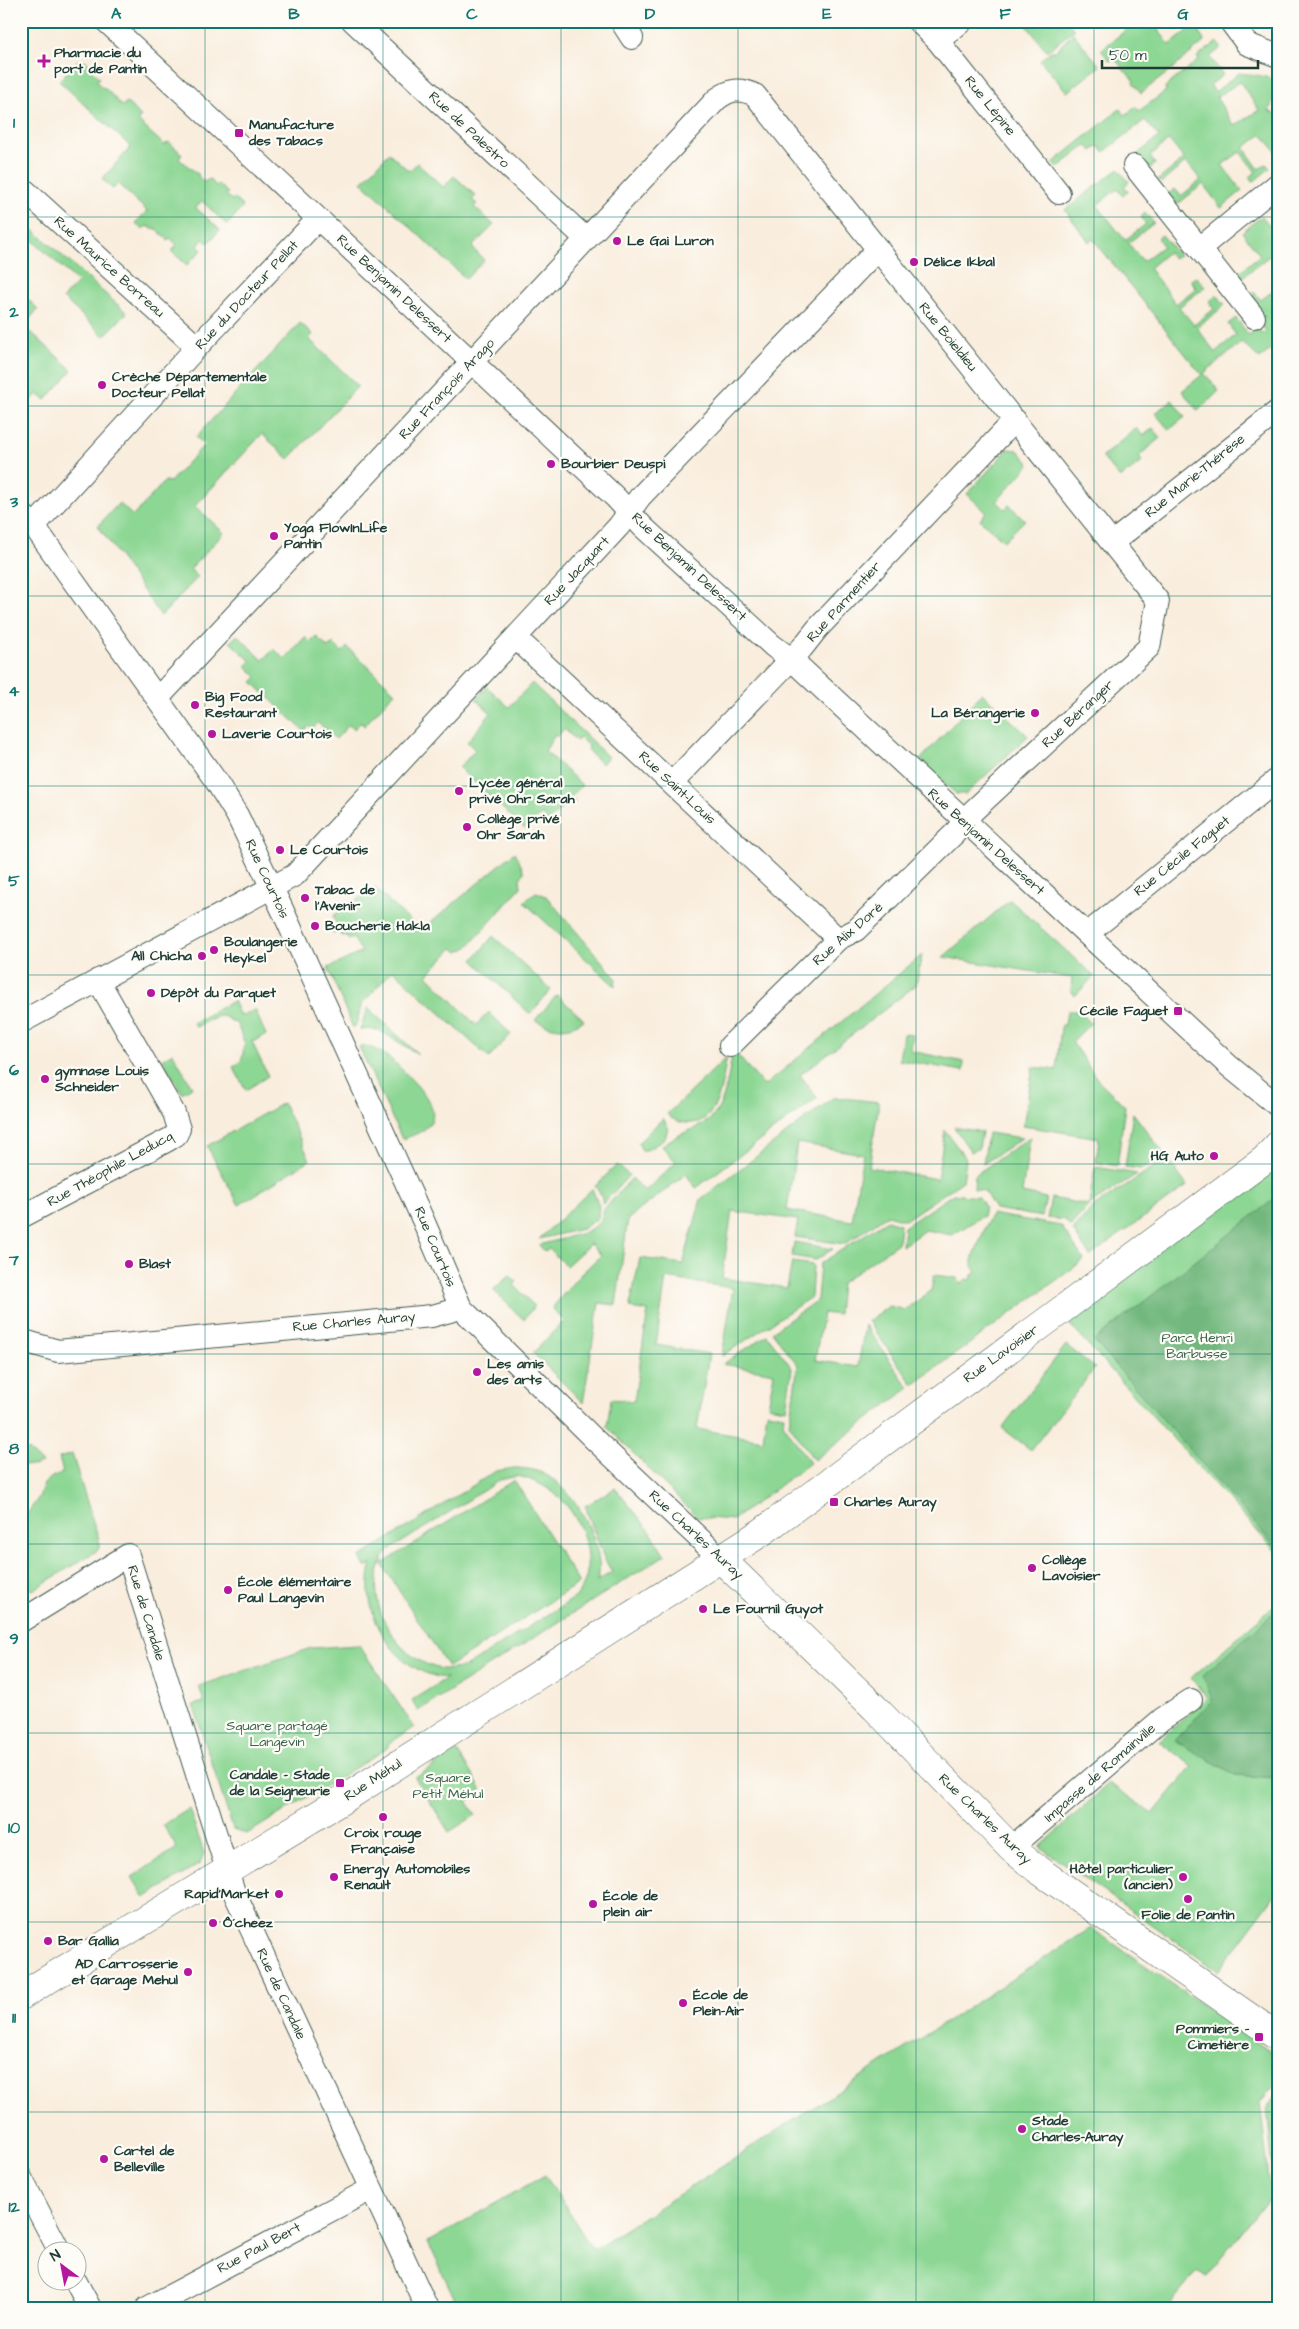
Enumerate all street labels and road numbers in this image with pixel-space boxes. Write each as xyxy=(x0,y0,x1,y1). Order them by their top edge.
street label: Rue Lépine xyxy=(960,72,1021,141)
street label: Rue de Palestro xyxy=(424,87,514,173)
street label: Rue Maurice Borreau xyxy=(49,212,169,322)
street label: Rue Benjamin Delessert xyxy=(332,230,456,348)
street label: Rue du Docteur Pellat xyxy=(191,236,303,354)
street label: Rue Boieldieu xyxy=(914,298,982,376)
street label: Rue François Arago xyxy=(395,334,499,444)
street label: Rue Marie-Thérèse xyxy=(1141,429,1250,523)
street label: Rue Benjamin Delessert xyxy=(627,508,751,626)
street label: Rue Jacquart xyxy=(540,532,615,610)
street label: Rue Parmentier xyxy=(802,557,886,647)
street label: Rue Béranger xyxy=(1037,675,1119,753)
street label: Rue Saint-Louis xyxy=(634,747,720,829)
street label: Rue Benjamin Delessert xyxy=(923,784,1049,900)
street label: Rue Cécile Faguet xyxy=(1130,811,1235,901)
street label: Rue Courtois xyxy=(240,836,294,922)
street label: Rue Alix Doré xyxy=(808,897,888,970)
street label: Rue Théophile Leducq xyxy=(43,1126,177,1212)
street label: Rue Courtois xyxy=(409,1204,461,1290)
street label: Rue Charles Auray xyxy=(292,1307,416,1337)
street label: Rue Lavoisier xyxy=(959,1320,1043,1388)
street label: Rue Charles Auray xyxy=(644,1486,748,1584)
street label: Rue de Candale xyxy=(122,1563,170,1664)
street label: Impasse de Romainville xyxy=(1040,1719,1160,1827)
street label: Rue Méhul xyxy=(340,1754,406,1806)
street label: Rue Charles Auray xyxy=(934,1769,1036,1869)
street label: Rue de Candale xyxy=(251,1945,311,2043)
street label: Rue Paul Bert xyxy=(214,2217,305,2278)

